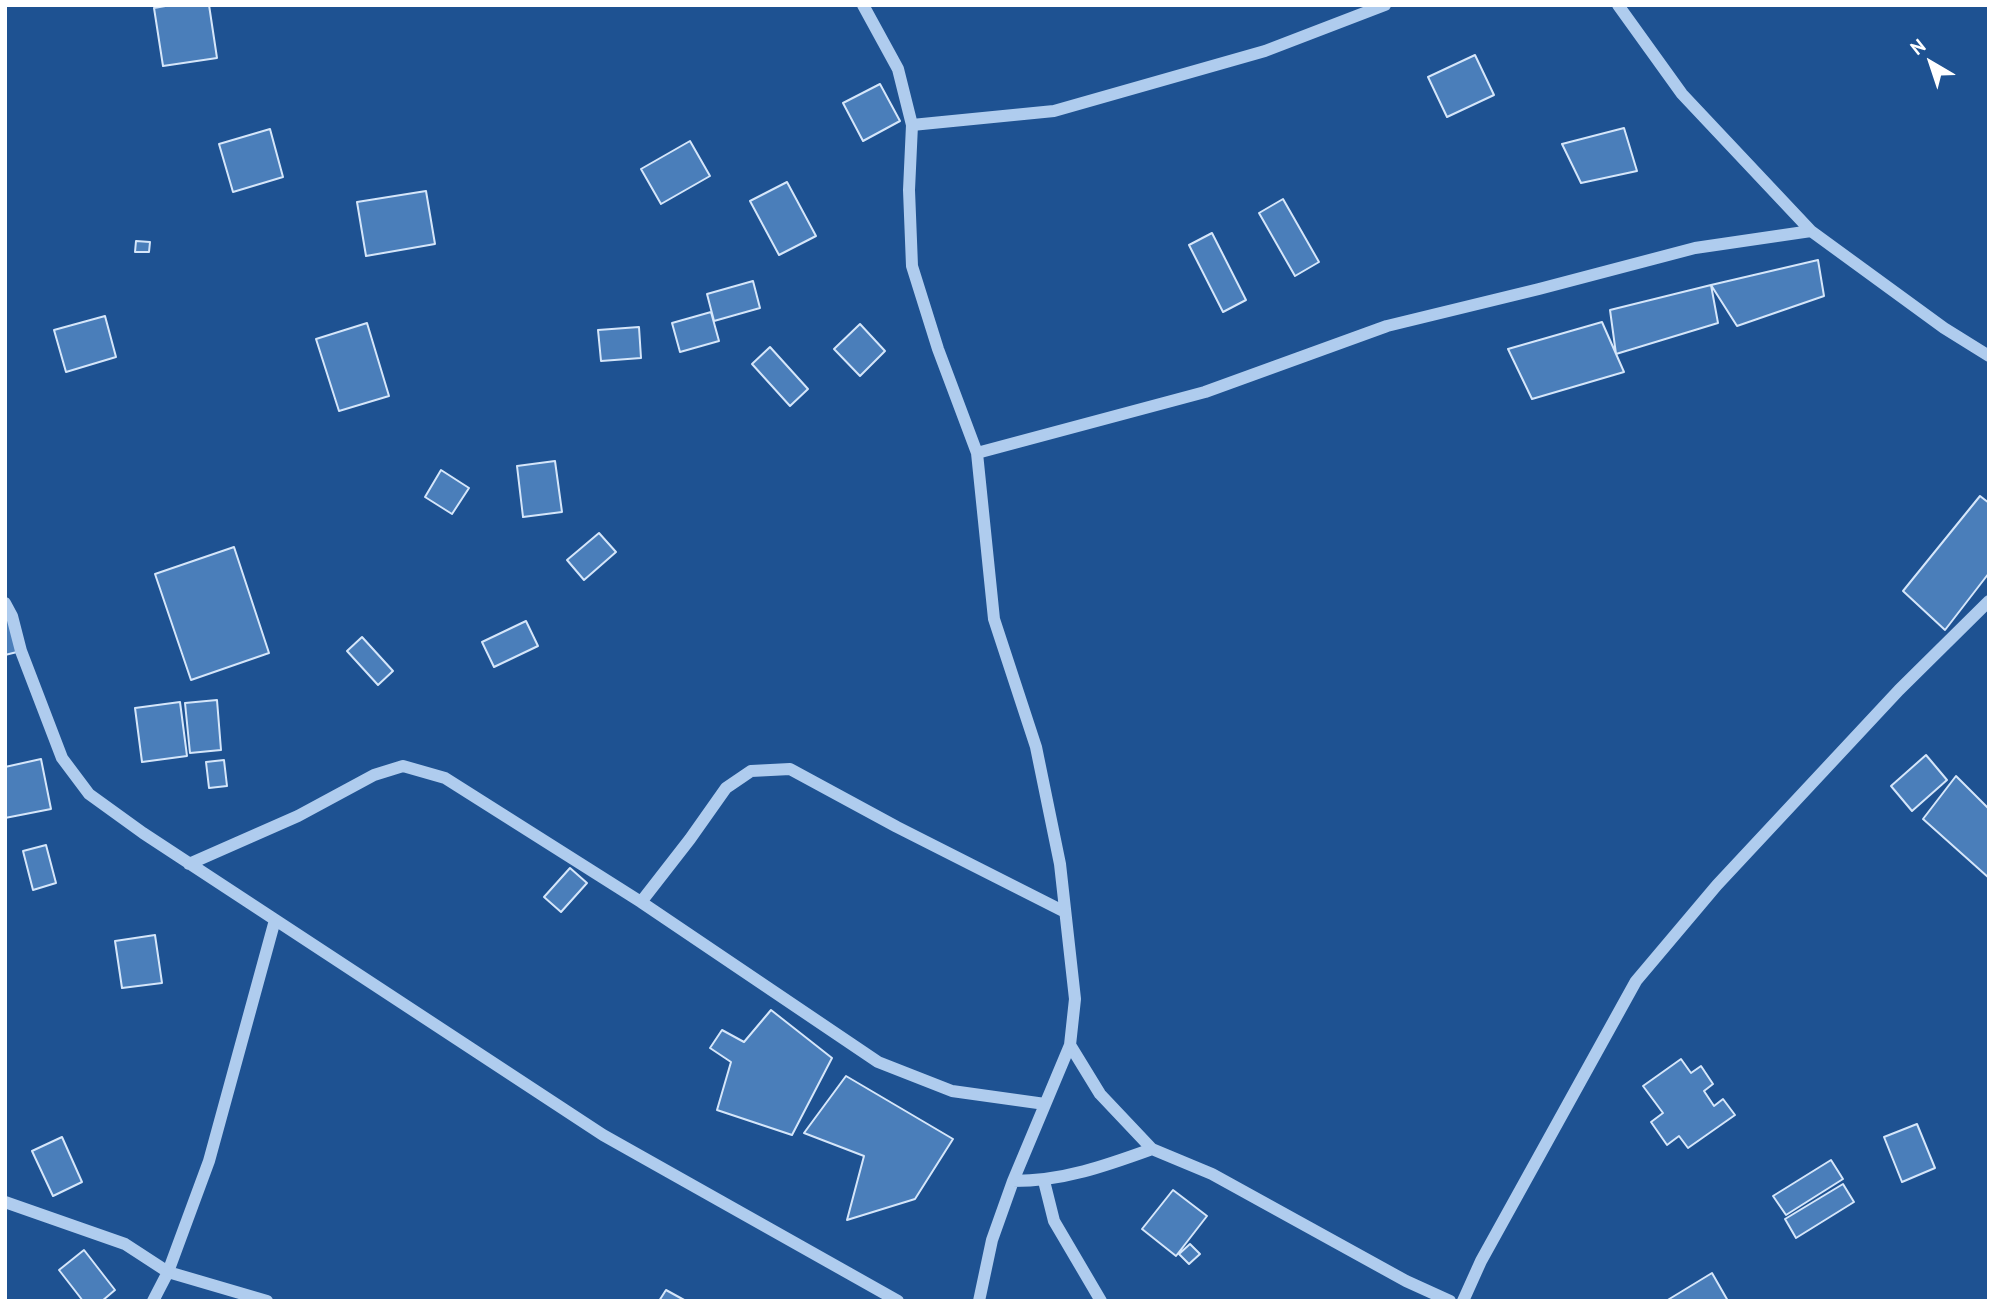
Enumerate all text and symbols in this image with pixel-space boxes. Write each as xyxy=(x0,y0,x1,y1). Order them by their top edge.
north arrow xyxy=(1896,28,1966,98)
text: N xyxy=(1905,33,1930,60)

